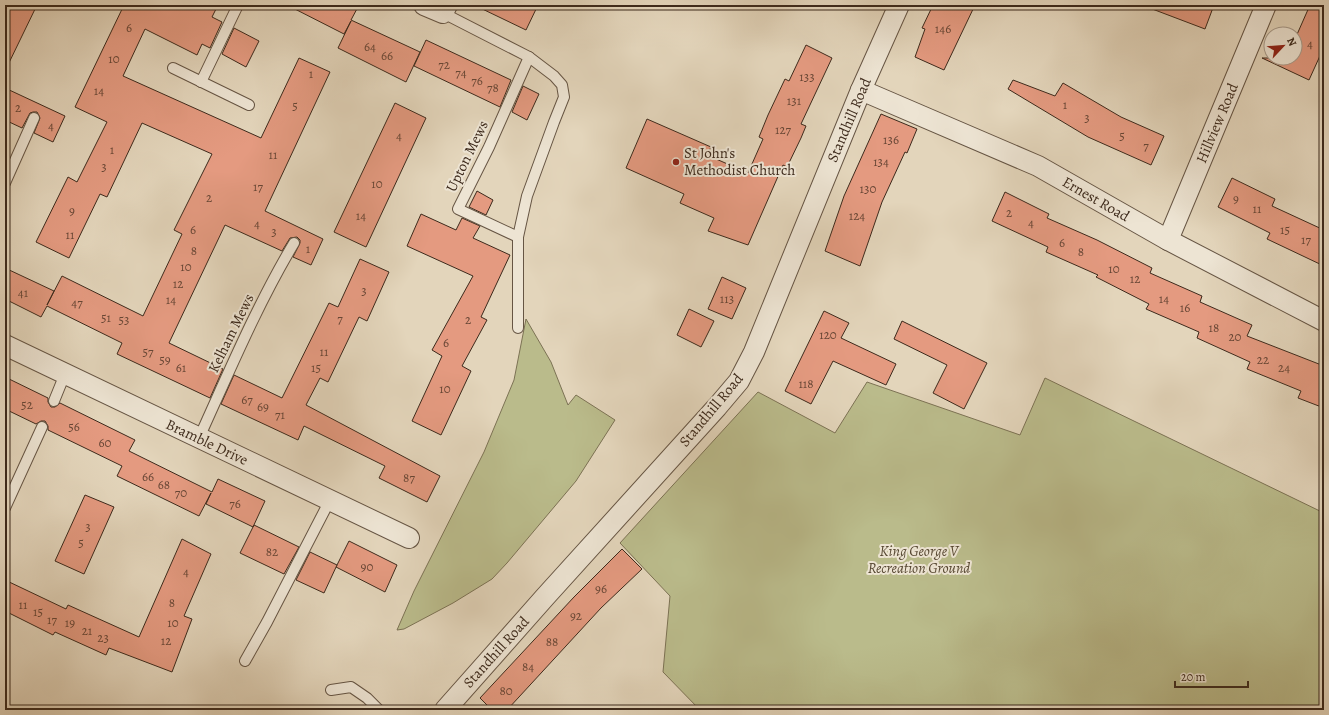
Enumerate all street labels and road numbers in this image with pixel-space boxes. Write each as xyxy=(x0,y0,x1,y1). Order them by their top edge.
street label: Standhill Road xyxy=(822,74,876,165)
street label: Hillview Road xyxy=(1191,79,1243,166)
street label: Upton Mews xyxy=(441,117,493,195)
street label: Ernest Road xyxy=(1059,172,1134,227)
street label: Kelham Mews xyxy=(203,290,259,376)
street label: Standhill Road xyxy=(674,368,748,451)
street label: Bramble Drive xyxy=(163,414,252,470)
street label: Standhill Road xyxy=(458,611,534,692)

